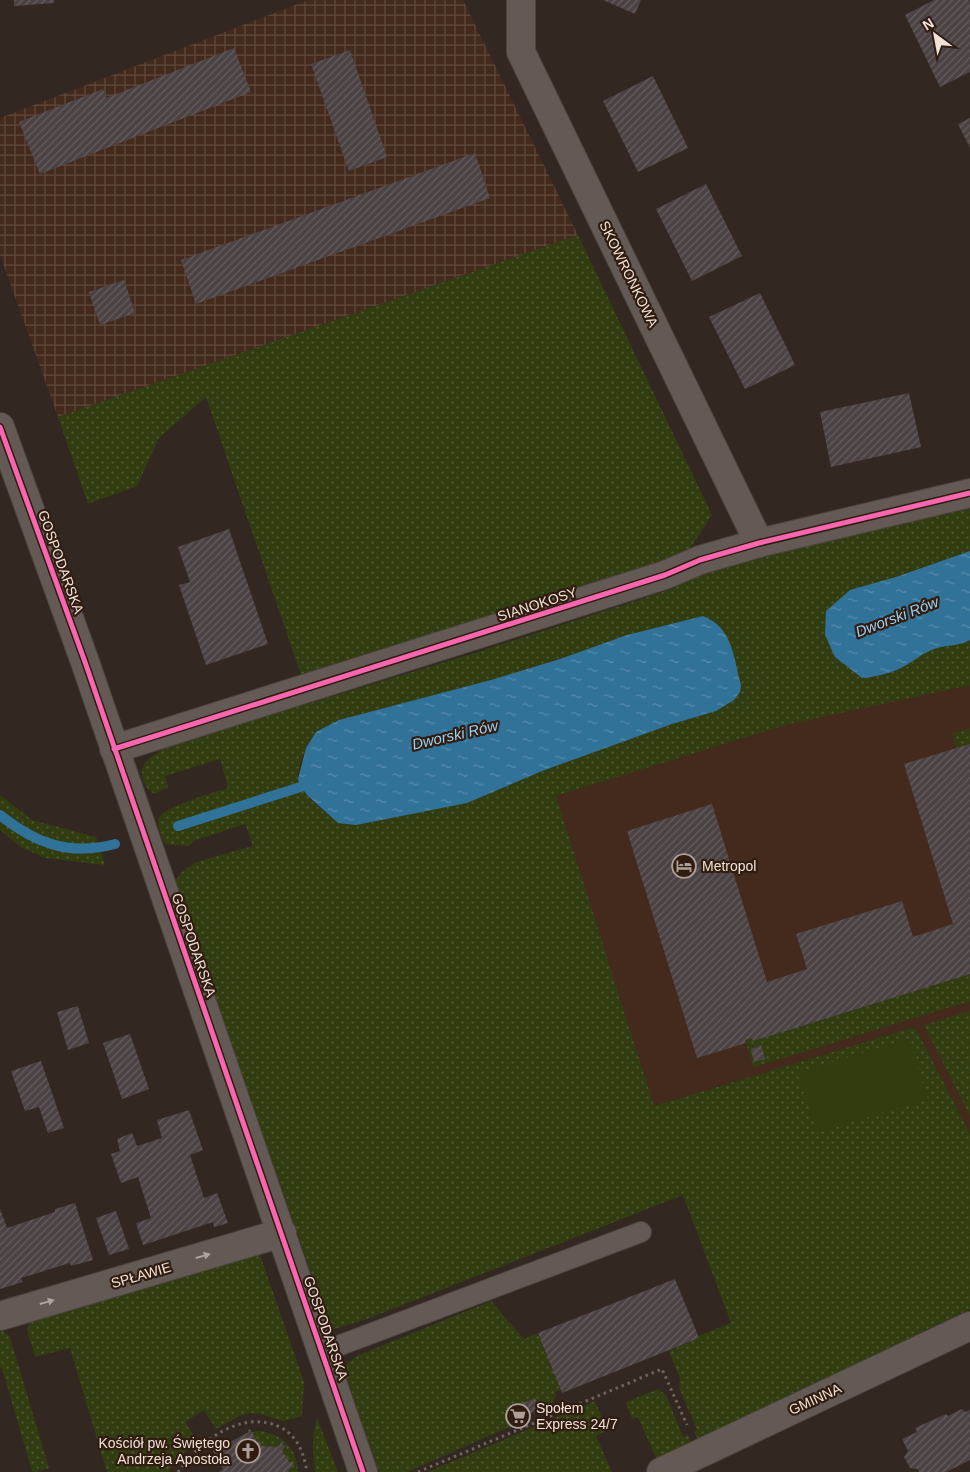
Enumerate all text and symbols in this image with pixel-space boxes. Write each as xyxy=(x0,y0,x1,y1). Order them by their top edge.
north arrow xyxy=(910,10,960,60)
text: N xyxy=(920,15,937,33)
street label: SKOWRONKOWA xyxy=(596,218,662,330)
street label: GOSPODARSKA xyxy=(35,508,87,617)
street label: SIANOKOSY xyxy=(495,583,579,624)
water label: Dworski Rów xyxy=(853,593,942,640)
water label: Dworski Rów xyxy=(410,716,501,753)
hotel icon: Metropol xyxy=(671,853,697,879)
place label: Metropol xyxy=(702,858,756,874)
street label: GOSPODARSKA xyxy=(169,891,220,1000)
one-way arrow xyxy=(195,1252,210,1260)
street label: SPŁAWIE xyxy=(109,1259,173,1291)
street label: GOSPODARSKA xyxy=(301,1274,352,1383)
one-way arrow xyxy=(39,1298,54,1306)
street label: GMINNA xyxy=(786,1380,844,1418)
place label: Społem Express 24/7 xyxy=(536,1400,618,1432)
supermarket icon: Społem Express 24/7 xyxy=(505,1403,531,1429)
place label: Kościół pw. Świętego Andrzeja Apostoła xyxy=(98,1434,230,1467)
church icon: Kościół pw. Świętego Andrzeja Apostoła xyxy=(235,1438,261,1464)

